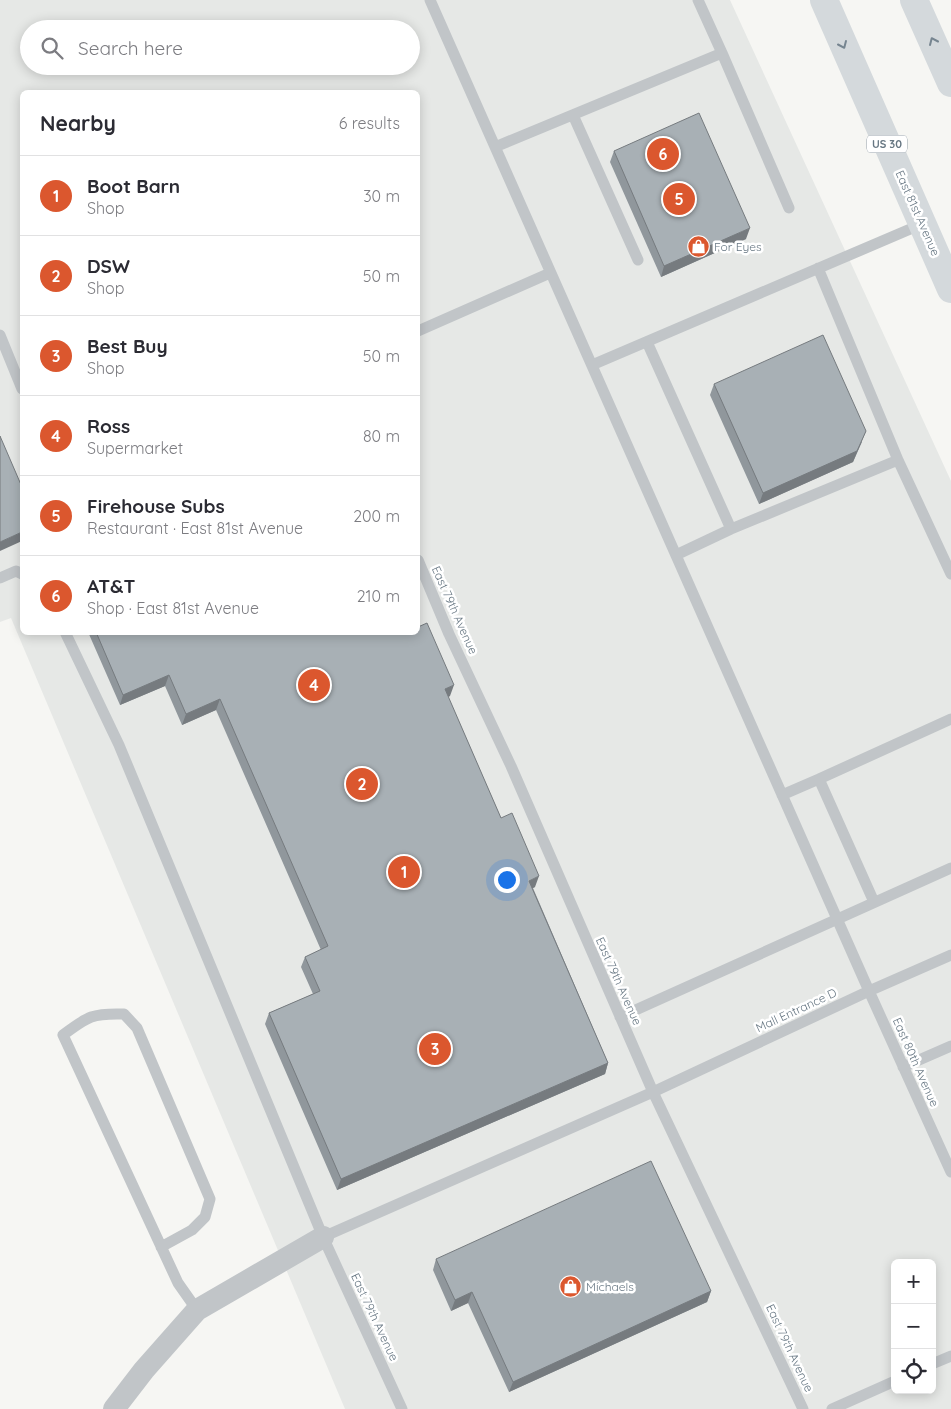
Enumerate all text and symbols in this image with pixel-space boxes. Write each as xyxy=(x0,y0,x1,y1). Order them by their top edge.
search box xyxy=(20,20,420,75)
icon: search xyxy=(38,34,66,62)
text: Search here xyxy=(78,36,183,60)
one-way arrow xyxy=(928,37,939,46)
one-way arrow xyxy=(837,40,848,49)
text: Nearby xyxy=(40,110,116,136)
text: 6 results xyxy=(339,113,400,133)
pin: 6 xyxy=(647,135,679,173)
road number: US 30 xyxy=(867,136,907,152)
street label: East 81st Avenue xyxy=(892,168,944,258)
text: Boot Barn xyxy=(87,174,180,198)
pin: 5 xyxy=(663,180,695,218)
text: 1 xyxy=(53,186,59,206)
text: 30 m xyxy=(363,186,400,206)
text: Shop xyxy=(87,198,124,218)
shop icon: For Eyes xyxy=(686,234,710,258)
place label: For Eyes xyxy=(714,239,762,254)
text: DSW xyxy=(87,254,130,278)
text: 2 xyxy=(51,266,61,286)
text: 50 m xyxy=(363,266,400,286)
text: Shop xyxy=(87,278,124,298)
text: Best Buy xyxy=(87,334,168,358)
text: 3 xyxy=(52,346,60,366)
text: 50 m xyxy=(363,346,400,366)
text: Shop xyxy=(87,358,124,378)
text: Ross xyxy=(87,414,130,438)
text: 4 xyxy=(51,426,61,446)
text: 80 m xyxy=(363,426,400,446)
text: Supermarket xyxy=(87,438,183,458)
text: Firehouse Subs xyxy=(87,494,225,518)
text: 5 xyxy=(51,506,61,526)
text: 200 m xyxy=(353,506,400,526)
text: Restaurant · East 81st Avenue xyxy=(87,518,303,538)
street label: East 79th Avenue xyxy=(429,563,481,657)
text: AT&T xyxy=(87,574,135,598)
text: 6 xyxy=(52,586,60,606)
text: 210 m xyxy=(357,586,400,606)
text: Shop · East 81st Avenue xyxy=(87,598,259,618)
pin: 4 xyxy=(298,666,330,704)
pin: 2 xyxy=(346,765,378,803)
pin: 1 xyxy=(388,853,420,891)
your location xyxy=(494,867,520,893)
street label: East 79th Avenue xyxy=(593,934,645,1028)
street label: Mall Entrance D xyxy=(753,985,839,1035)
street label: East 80th Avenue xyxy=(890,1015,942,1109)
pin: 3 xyxy=(419,1030,451,1068)
map controls xyxy=(891,1259,936,1394)
button: + xyxy=(891,1259,936,1304)
street label: East 79th Avenue xyxy=(348,1271,402,1363)
shop icon: Michaels xyxy=(558,1274,582,1298)
place label: Michaels xyxy=(586,1279,634,1294)
street label: East 79th Avenue xyxy=(763,1302,817,1394)
button: − xyxy=(891,1304,936,1349)
button: locate xyxy=(891,1349,936,1394)

